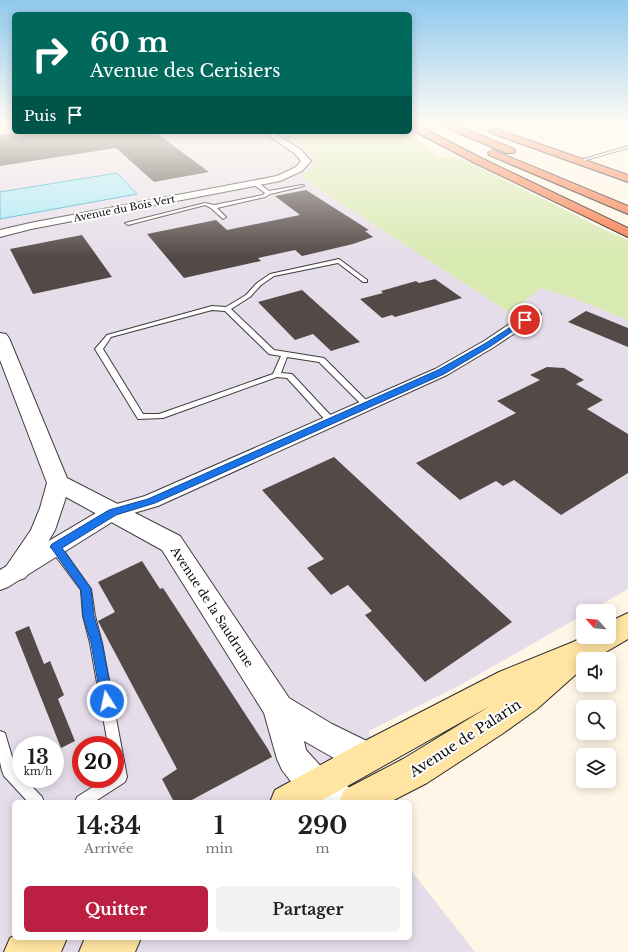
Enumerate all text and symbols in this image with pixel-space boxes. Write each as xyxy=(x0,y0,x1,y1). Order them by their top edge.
text: 60 m xyxy=(90,25,168,60)
icon: right xyxy=(24,28,76,80)
text: Avenue des Cerisiers xyxy=(90,60,280,82)
icon: arrive xyxy=(64,104,86,126)
text: Puis xyxy=(24,106,56,125)
street label: Avenue du Bois Vert xyxy=(71,192,176,225)
pin xyxy=(508,303,542,337)
icon: arrive xyxy=(514,309,536,331)
street label: Avenue de la Saudrune xyxy=(167,543,257,670)
north arrow xyxy=(576,604,616,644)
map controls xyxy=(576,604,616,788)
button: sound xyxy=(576,652,616,692)
position arrow xyxy=(86,680,128,722)
street label: Avenue de Palarin xyxy=(405,695,524,781)
button: search xyxy=(576,700,616,740)
speed limit sign: 20 xyxy=(72,736,124,788)
text: 13 xyxy=(27,745,49,769)
button: layers xyxy=(576,748,616,788)
text: km/h xyxy=(24,765,52,778)
text: 14:34 xyxy=(77,811,141,840)
text: 1 xyxy=(214,811,224,840)
text: 290 xyxy=(297,811,347,840)
text: Arrivée xyxy=(84,840,133,857)
text: min xyxy=(206,840,233,857)
text: m xyxy=(315,840,329,857)
button: Quitter xyxy=(24,886,208,932)
button: Partager xyxy=(216,886,400,932)

